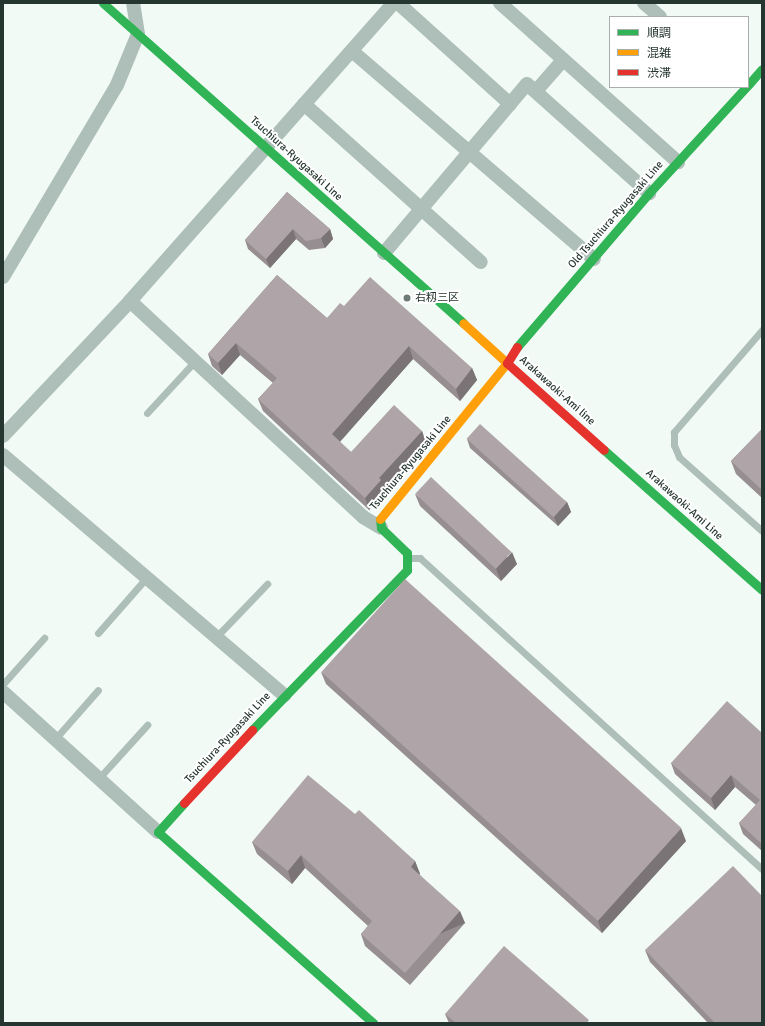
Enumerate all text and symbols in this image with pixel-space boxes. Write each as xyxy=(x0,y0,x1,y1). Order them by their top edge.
legend xyxy=(609,16,749,88)
text: 順調 xyxy=(647,26,671,41)
text: 混雑 xyxy=(647,46,671,61)
text: 渋滞 xyxy=(647,66,671,81)
street label: Tsuchiura-Ryugasaki Line xyxy=(247,114,345,204)
street label: Old Tsuchiura-Ryugasaki Line xyxy=(566,159,666,271)
place label: 右籾三区 xyxy=(415,291,459,305)
marker: 右籾三区 xyxy=(402,293,412,303)
street label: Arakawaoki-Ami line xyxy=(516,354,598,428)
street label: Tsuchiura-Ryugasaki Line xyxy=(368,413,454,513)
street label: Arakawaoki-Ami Line xyxy=(643,467,725,543)
street label: Tsuchiura-Ryugasaki Line xyxy=(182,690,274,786)

